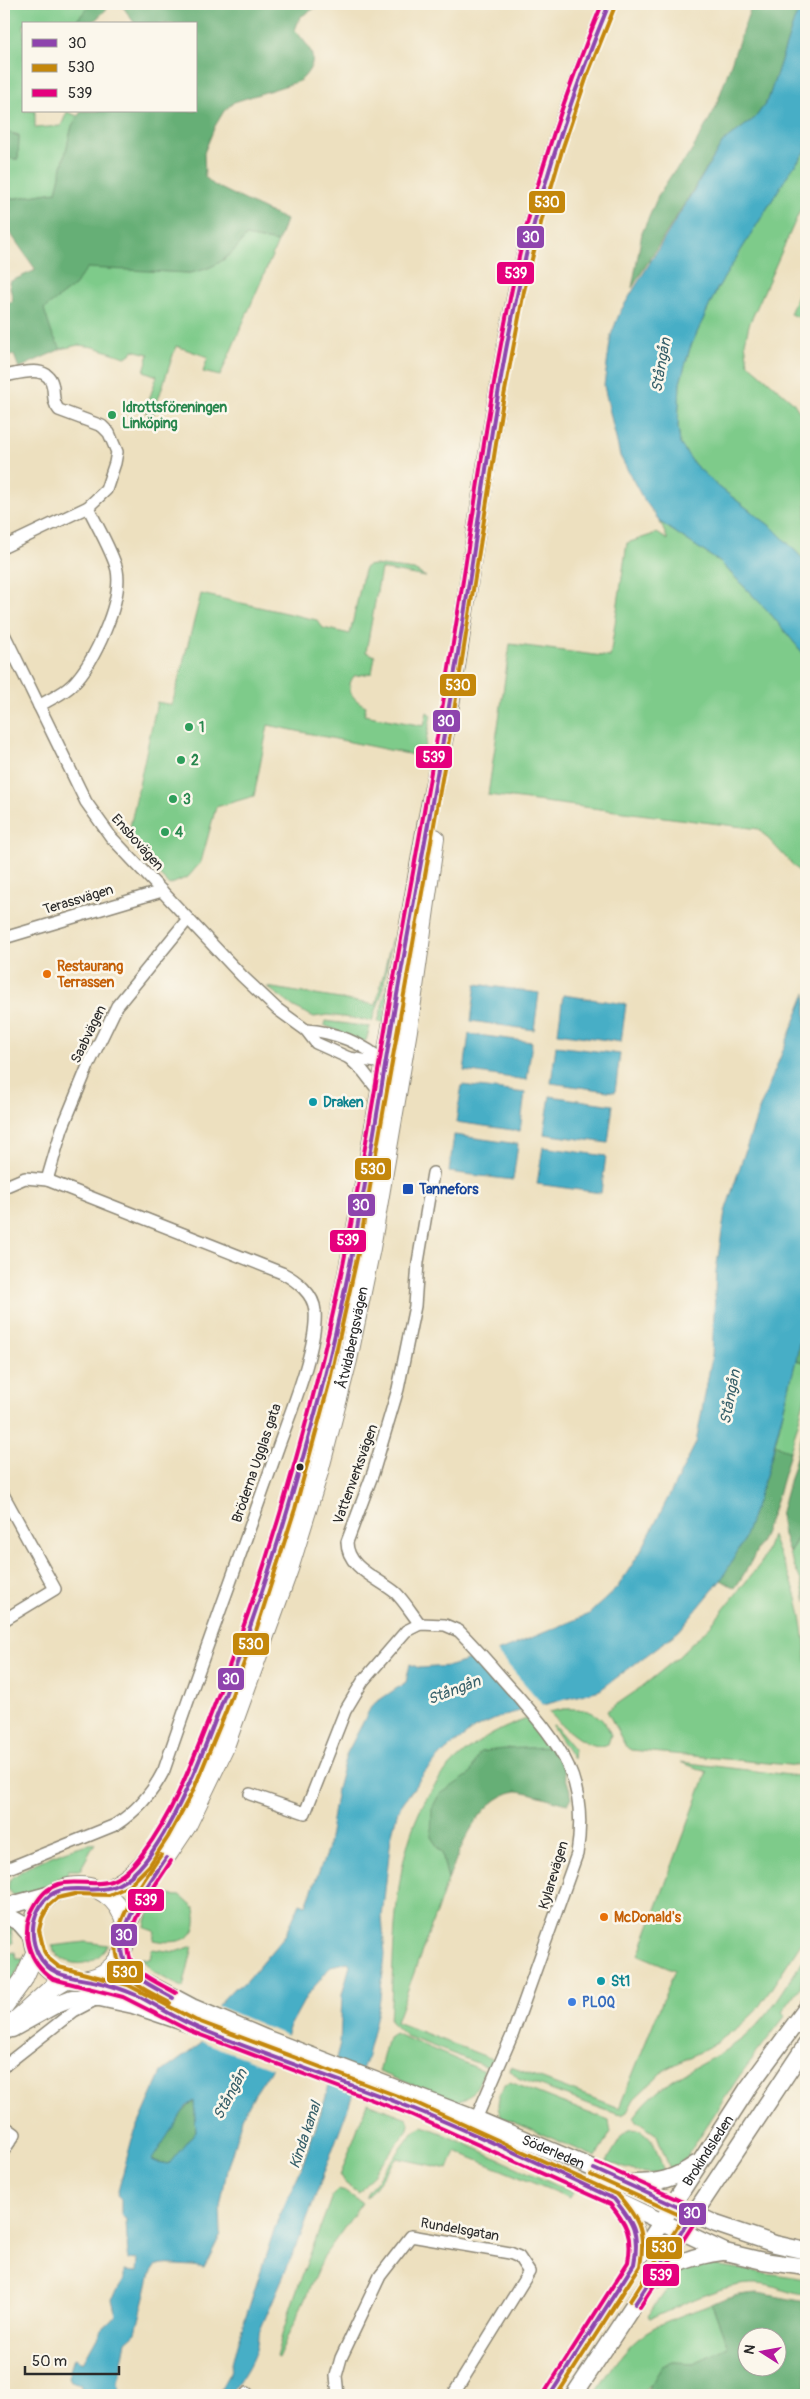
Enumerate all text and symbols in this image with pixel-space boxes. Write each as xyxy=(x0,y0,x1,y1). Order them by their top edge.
legend xyxy=(22,22,198,112)
text: 30 xyxy=(68,34,87,53)
text: 530 xyxy=(68,58,95,77)
text: 539 xyxy=(68,84,92,103)
line badge: 530 xyxy=(528,190,566,214)
text: 530 xyxy=(535,194,560,211)
line badge: 30 xyxy=(516,225,545,249)
text: 30 xyxy=(522,229,540,246)
line badge: 539 xyxy=(496,261,535,285)
text: 539 xyxy=(505,265,527,282)
water label: Stångån xyxy=(647,335,676,394)
place label: Idrottsföreningen Linköping xyxy=(122,399,227,432)
marker: Idrottsföreningen Linköping xyxy=(106,409,118,421)
line badge: 530 xyxy=(439,673,477,697)
text: 530 xyxy=(446,677,471,694)
line badge: 30 xyxy=(432,709,461,733)
text: 30 xyxy=(437,713,455,730)
place label: 1 xyxy=(199,719,204,736)
marker: 1 xyxy=(183,721,195,733)
line badge: 539 xyxy=(415,745,453,769)
text: 539 xyxy=(423,749,445,766)
place label: 2 xyxy=(191,752,199,769)
marker: 2 xyxy=(175,754,187,766)
place label: 3 xyxy=(183,791,191,808)
marker: 3 xyxy=(167,793,179,805)
street label: Ensbovägen xyxy=(108,811,167,874)
place label: 4 xyxy=(175,824,184,841)
marker: 4 xyxy=(159,826,171,838)
street label: Terassvägen xyxy=(41,881,115,918)
place label: Restaurang Terrassen xyxy=(56,958,123,991)
marker: Restaurang Terrassen xyxy=(41,968,53,980)
street label: Saabvägen xyxy=(67,1002,110,1066)
place label: Draken xyxy=(323,1094,364,1111)
marker: Draken xyxy=(307,1096,319,1108)
line badge: 530 xyxy=(354,1157,392,1181)
text: 530 xyxy=(361,1161,386,1178)
place label: Tannefors xyxy=(418,1181,479,1198)
marker: Tannefors xyxy=(401,1182,415,1196)
line badge: 30 xyxy=(347,1193,376,1217)
text: 30 xyxy=(352,1197,370,1214)
line badge: 539 xyxy=(329,1229,367,1253)
text: 539 xyxy=(337,1232,359,1249)
street label: Åtvidabergsvägen xyxy=(331,1285,372,1391)
water label: Stångån xyxy=(716,1367,745,1426)
street label: Bröderna Ugglas gata xyxy=(228,1401,285,1525)
street label: Vattenverksvägen xyxy=(329,1422,381,1526)
unlabelled marker xyxy=(295,1462,305,1472)
line badge: 530 xyxy=(232,1632,270,1656)
text: 530 xyxy=(239,1636,264,1653)
line badge: 30 xyxy=(217,1667,245,1691)
text: 30 xyxy=(222,1671,240,1688)
water label: Stångån xyxy=(425,1671,485,1709)
street label: Kylarevägen xyxy=(535,1839,572,1911)
line badge: 539 xyxy=(127,1888,165,1912)
text: 539 xyxy=(135,1892,157,1909)
place label: McDonald's xyxy=(614,1909,682,1926)
marker: McDonald's xyxy=(598,1911,610,1923)
line badge: 30 xyxy=(110,1923,138,1947)
text: 30 xyxy=(115,1927,133,1944)
line badge: 530 xyxy=(106,1960,144,1984)
text: 530 xyxy=(113,1964,138,1981)
place label: St1 xyxy=(611,1973,630,1990)
marker: St1 xyxy=(595,1975,607,1987)
place label: PLOQ xyxy=(582,1994,616,2011)
marker: PLOQ xyxy=(566,1996,578,2008)
water label: Stångån xyxy=(209,2064,252,2123)
water label: Kinda kanal xyxy=(285,2098,326,2171)
street label: Brokindsleden xyxy=(679,2112,737,2189)
street label: Söderleden xyxy=(519,2131,587,2173)
line badge: 30 xyxy=(678,2202,707,2226)
text: 30 xyxy=(683,2205,701,2222)
street label: Rundelsgatan xyxy=(419,2214,501,2245)
line badge: 530 xyxy=(645,2236,683,2260)
text: 530 xyxy=(652,2239,677,2256)
line badge: 539 xyxy=(642,2263,680,2287)
text: 539 xyxy=(650,2267,672,2284)
north arrow xyxy=(738,2326,788,2376)
text: N xyxy=(740,2343,759,2356)
scale bar xyxy=(25,2344,119,2376)
text: 50 m xyxy=(32,2352,67,2371)

